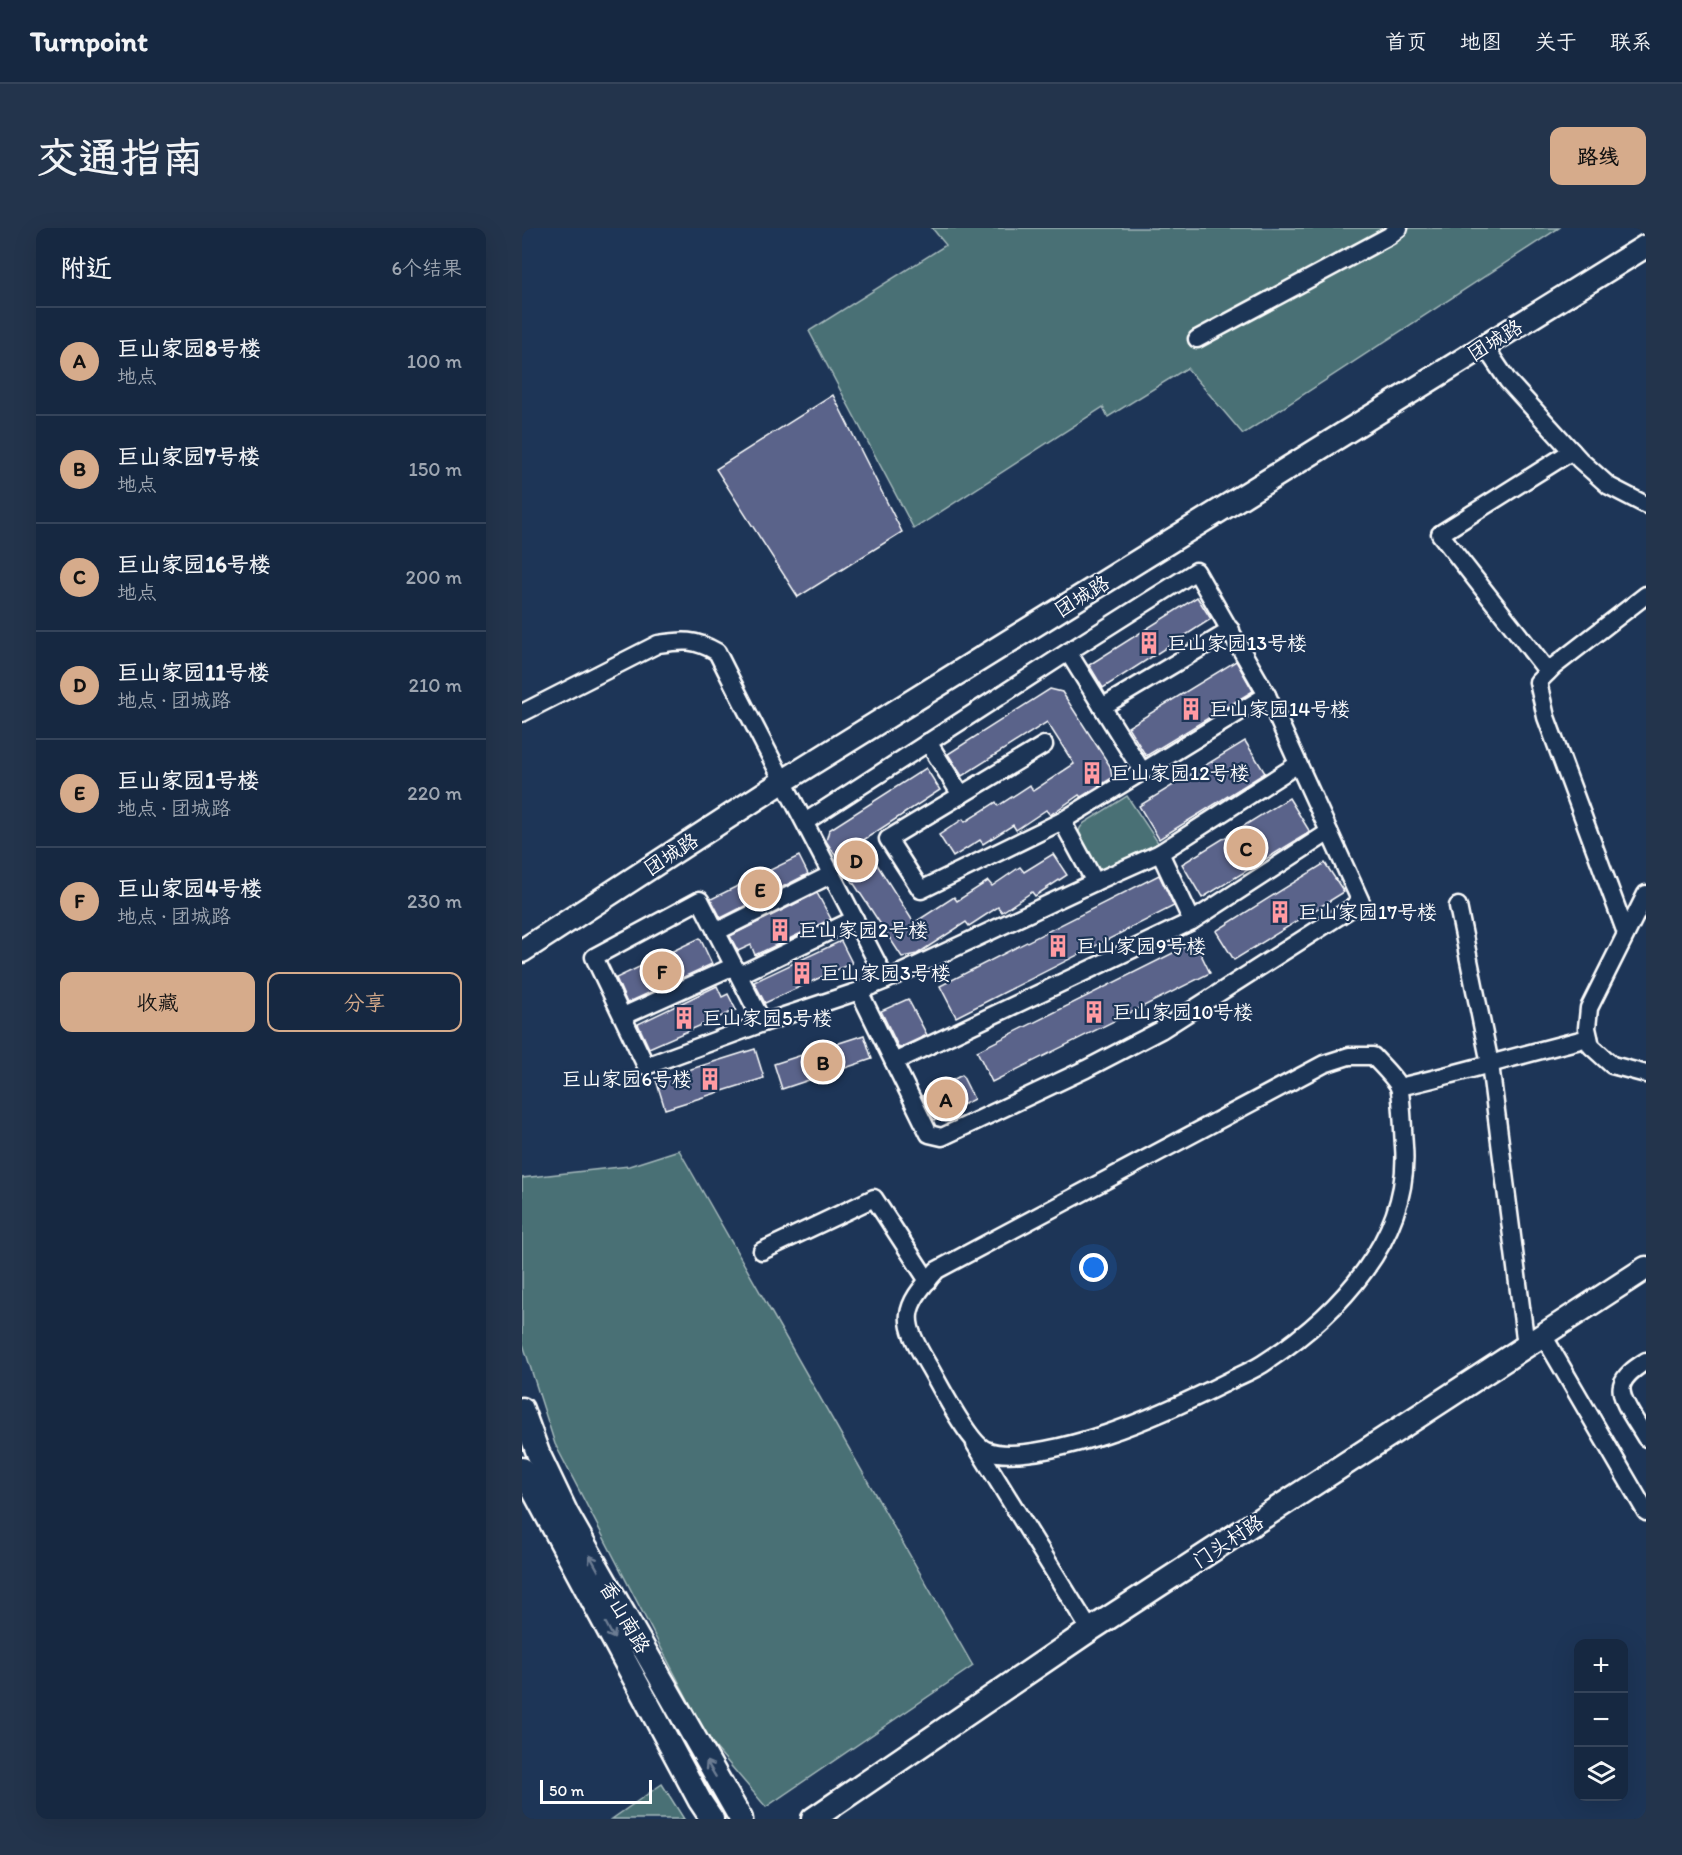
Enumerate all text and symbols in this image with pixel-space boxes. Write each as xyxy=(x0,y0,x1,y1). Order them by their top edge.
text: Turnpoint xyxy=(30,24,148,58)
text: 首页 xyxy=(1385,29,1427,54)
text: 地图 xyxy=(1460,29,1502,54)
text: 关于 xyxy=(1535,29,1577,54)
text: 联系 xyxy=(1610,29,1652,54)
button: 路线 xyxy=(1550,127,1646,185)
text: 交通指南 xyxy=(36,132,204,183)
text: 附近 xyxy=(60,252,112,284)
text: 6个结果 xyxy=(391,256,462,280)
street label: 团城路 xyxy=(1463,313,1528,366)
text: 巨山家园8号楼 xyxy=(117,335,261,362)
text: A xyxy=(73,349,86,373)
text: 100 m xyxy=(407,349,462,373)
text: 地点 xyxy=(117,364,157,388)
text: 巨山家园7号楼 xyxy=(117,443,260,470)
text: B xyxy=(73,457,86,481)
text: 150 m xyxy=(409,457,462,481)
text: 地点 xyxy=(117,472,157,496)
text: 巨山家园16号楼 xyxy=(117,551,271,578)
text: C xyxy=(73,565,86,589)
text: 200 m xyxy=(406,565,462,589)
street label: 团城路 xyxy=(1050,569,1115,622)
text: 地点 xyxy=(117,580,157,604)
building icon: 巨山家园13号楼 xyxy=(1136,630,1162,656)
place label: 巨山家园13号楼 xyxy=(1167,631,1307,655)
text: 巨山家园11号楼 xyxy=(117,659,269,686)
text: D xyxy=(73,673,86,697)
text: 210 m xyxy=(409,673,462,697)
text: 地点 · 团城路 xyxy=(117,688,231,712)
building icon: 巨山家园14号楼 xyxy=(1178,696,1204,722)
place label: 巨山家园14号楼 xyxy=(1209,697,1350,721)
building icon: 巨山家园12号楼 xyxy=(1079,760,1105,786)
place label: 巨山家园12号楼 xyxy=(1110,761,1250,785)
text: 巨山家园1号楼 xyxy=(117,767,259,794)
text: E xyxy=(74,781,85,805)
text: 220 m xyxy=(407,781,462,805)
text: 地点 · 团城路 xyxy=(117,796,231,820)
pin: C xyxy=(1226,826,1266,870)
street label: 团城路 xyxy=(639,827,704,880)
pin: D xyxy=(836,838,876,882)
pin: E xyxy=(740,866,780,912)
text: 巨山家园4号楼 xyxy=(117,875,262,902)
text: F xyxy=(74,889,85,913)
text: 230 m xyxy=(407,889,462,913)
building icon: 巨山家园17号楼 xyxy=(1267,899,1293,925)
place label: 巨山家园17号楼 xyxy=(1298,900,1437,924)
text: 地点 · 团城路 xyxy=(117,904,231,928)
building icon: 巨山家园2号楼 xyxy=(767,917,793,943)
place label: 巨山家园2号楼 xyxy=(798,918,929,942)
building icon: 巨山家园9号楼 xyxy=(1045,933,1071,959)
place label: 巨山家园9号楼 xyxy=(1076,934,1206,958)
pin: F xyxy=(642,948,682,994)
building icon: 巨山家园3号楼 xyxy=(789,960,815,986)
place label: 巨山家园3号楼 xyxy=(820,961,951,985)
button: 收藏 xyxy=(60,972,255,1032)
button: 分享 xyxy=(267,972,462,1032)
building icon: 巨山家园10号楼 xyxy=(1081,999,1107,1025)
place label: 巨山家园10号楼 xyxy=(1112,1000,1254,1024)
building icon: 巨山家园5号楼 xyxy=(671,1005,697,1031)
place label: 巨山家园5号楼 xyxy=(702,1006,833,1030)
pin: B xyxy=(804,1040,842,1084)
building icon: 巨山家园6号楼 xyxy=(697,1066,723,1092)
place label: 巨山家园6号楼 xyxy=(561,1067,692,1091)
pin: A xyxy=(926,1076,966,1122)
your location xyxy=(1079,1253,1108,1282)
street label: 门头村路 xyxy=(1188,1509,1269,1573)
one-way arrow xyxy=(588,1555,600,1572)
street label: 香山南路 xyxy=(595,1576,656,1659)
one-way arrow xyxy=(605,1622,616,1640)
map controls xyxy=(1574,1639,1628,1801)
button: + xyxy=(1574,1639,1628,1693)
button: − xyxy=(1574,1693,1628,1747)
button: layers xyxy=(1574,1747,1628,1801)
one-way arrow xyxy=(705,1761,717,1778)
scale bar xyxy=(540,1777,652,1804)
text: 50 m xyxy=(549,1781,584,1800)

